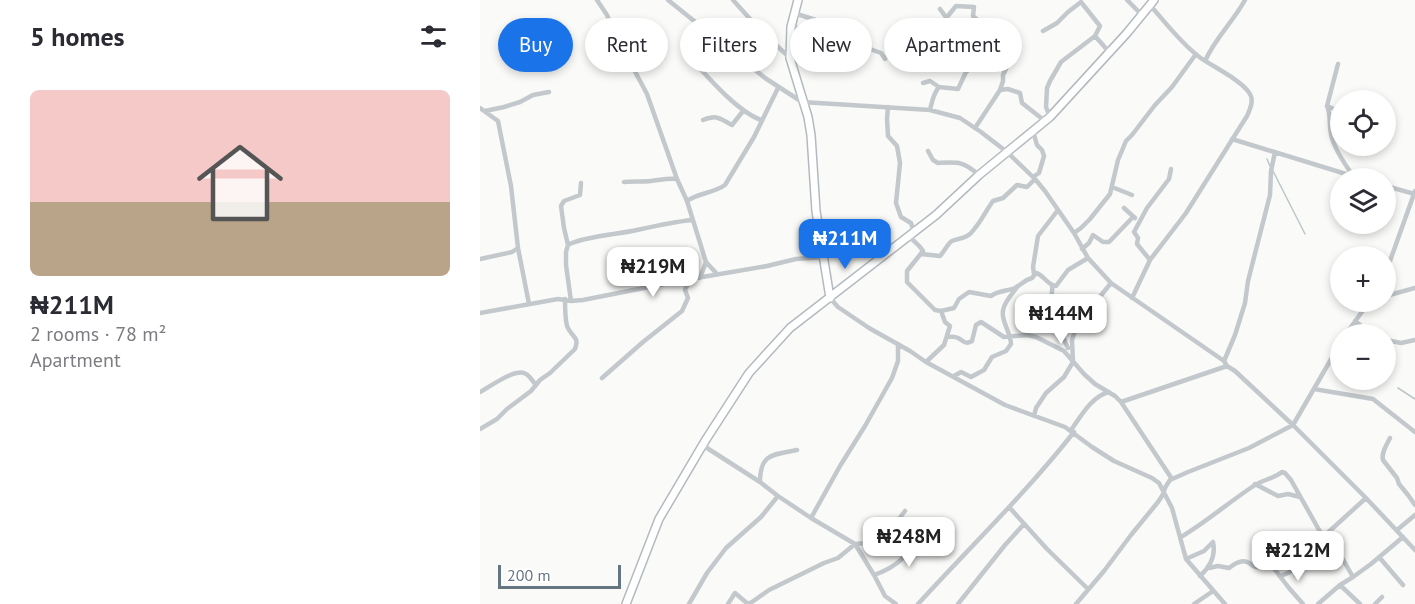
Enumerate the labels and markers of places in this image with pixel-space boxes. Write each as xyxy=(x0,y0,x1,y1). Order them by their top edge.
pin: ₦211M xyxy=(803,219,887,270)
pin: ₦219M xyxy=(611,247,695,298)
pin: ₦144M xyxy=(1019,294,1103,345)
pin: ₦248M xyxy=(867,517,951,568)
pin: ₦212M xyxy=(1256,531,1340,582)

